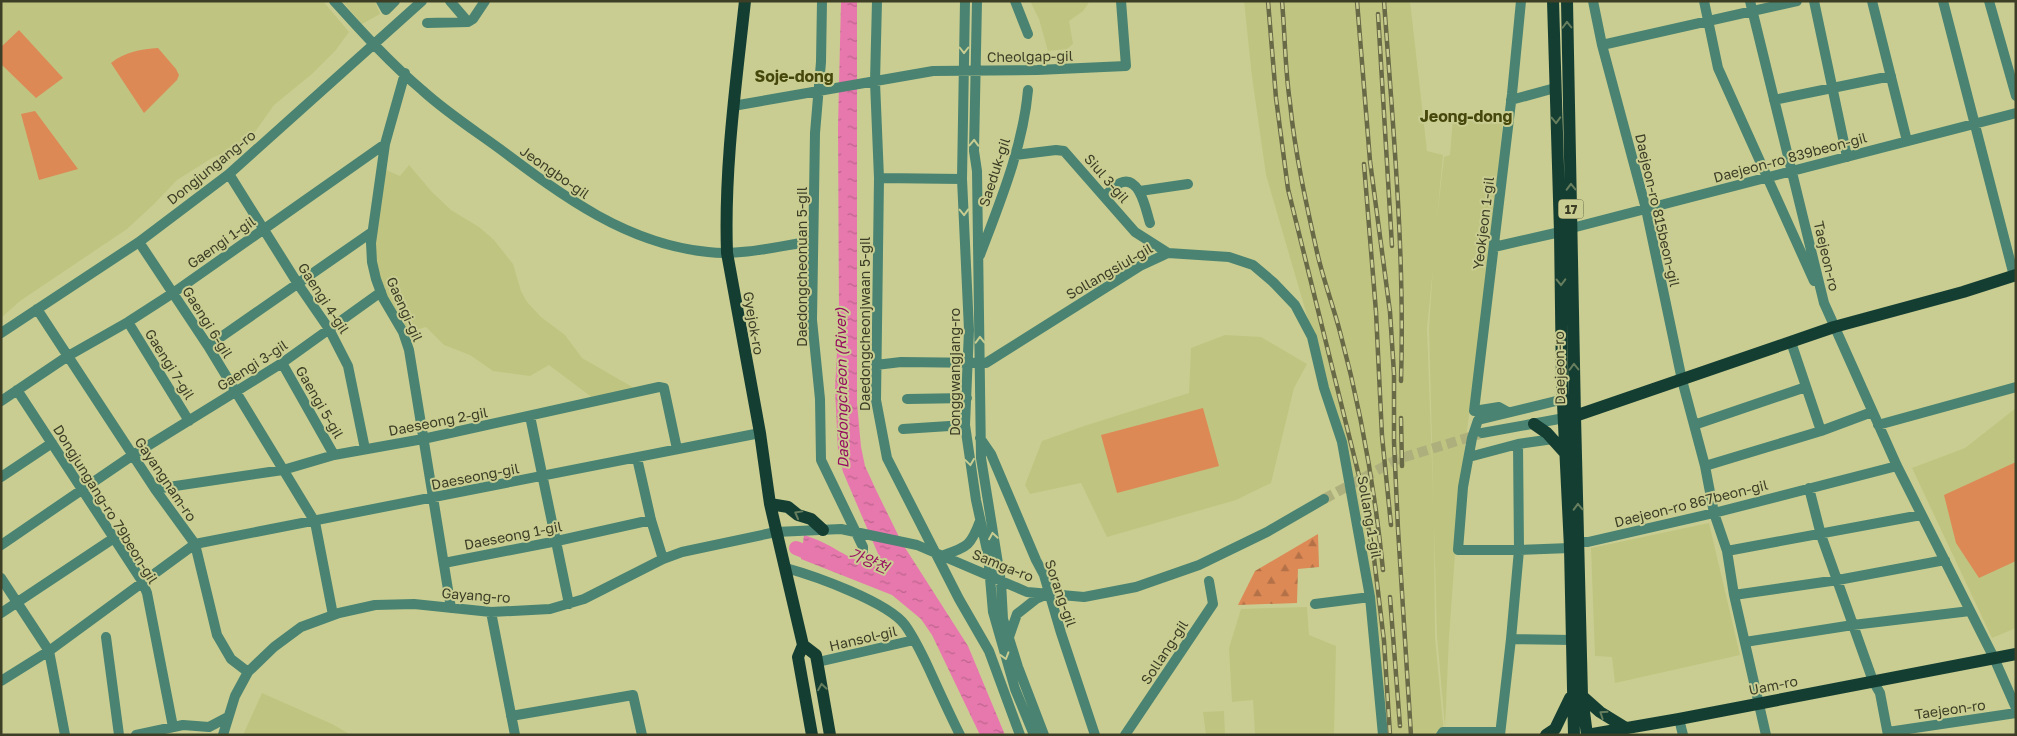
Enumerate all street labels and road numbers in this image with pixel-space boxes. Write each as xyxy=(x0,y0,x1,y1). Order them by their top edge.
street label: Cheolgap-gil xyxy=(987,47,1073,65)
street label: Dongjungang-ro xyxy=(163,126,259,208)
street label: Daejeon-ro 839beon-gil xyxy=(1711,128,1869,186)
street label: Daejeon-ro 815beon-gil xyxy=(1632,132,1684,288)
street label: Saeduk-gil xyxy=(975,135,1013,209)
street label: Jeongbo-gil xyxy=(517,142,593,202)
street label: Siul 3-gil xyxy=(1081,150,1133,206)
street label: Yeokjeon 1-gil xyxy=(1469,176,1497,270)
street label: Daedongcheonuan 5-gil xyxy=(793,187,810,347)
road number: 17 xyxy=(1558,200,1584,218)
street label: Gaengi 1-gil xyxy=(184,212,258,272)
street label: Taejeon-ro xyxy=(1811,219,1843,293)
street label: Daedongcheonjwaan 5-gil xyxy=(856,237,873,411)
street label: Sollangsiul-gil xyxy=(1063,239,1155,303)
street label: Gaengi 4-gil xyxy=(295,259,353,337)
street label: Gaengi-gil xyxy=(383,274,427,344)
street label: Gaengi 6-gil xyxy=(179,283,237,361)
street label: Gyejok-ro xyxy=(740,290,768,356)
street label: Donggwangjang-ro xyxy=(946,308,963,436)
street label: Gaengi 7-gil xyxy=(142,326,198,402)
street label: Daejeon-ro xyxy=(1550,331,1568,405)
street label: Gaengi 3-gil xyxy=(214,336,290,394)
street label: Gaengi 5-gil xyxy=(292,363,348,441)
street label: Daeseong 2-gil xyxy=(387,403,489,439)
street label: Dongjungang-ro 79beon-gil xyxy=(50,421,162,587)
street label: Gayangnam-ro xyxy=(132,434,200,524)
street label: Daeseong-gil xyxy=(430,459,520,493)
street label: Sollang 1-gil xyxy=(1354,474,1386,560)
street label: Daejeon-ro 867beon-gil xyxy=(1612,476,1770,530)
street label: Daeseong 1-gil xyxy=(463,517,563,553)
street label: Samga-ro xyxy=(970,545,1036,585)
street label: Sorang-gil xyxy=(1042,557,1080,629)
street label: Gayang-ro xyxy=(441,584,511,606)
street label: Sollang-gil xyxy=(1137,616,1191,688)
street label: Hansol-gil xyxy=(827,622,899,654)
street label: Uam-ro xyxy=(1747,672,1799,698)
street label: Taejeon-ro xyxy=(1913,696,1987,722)

